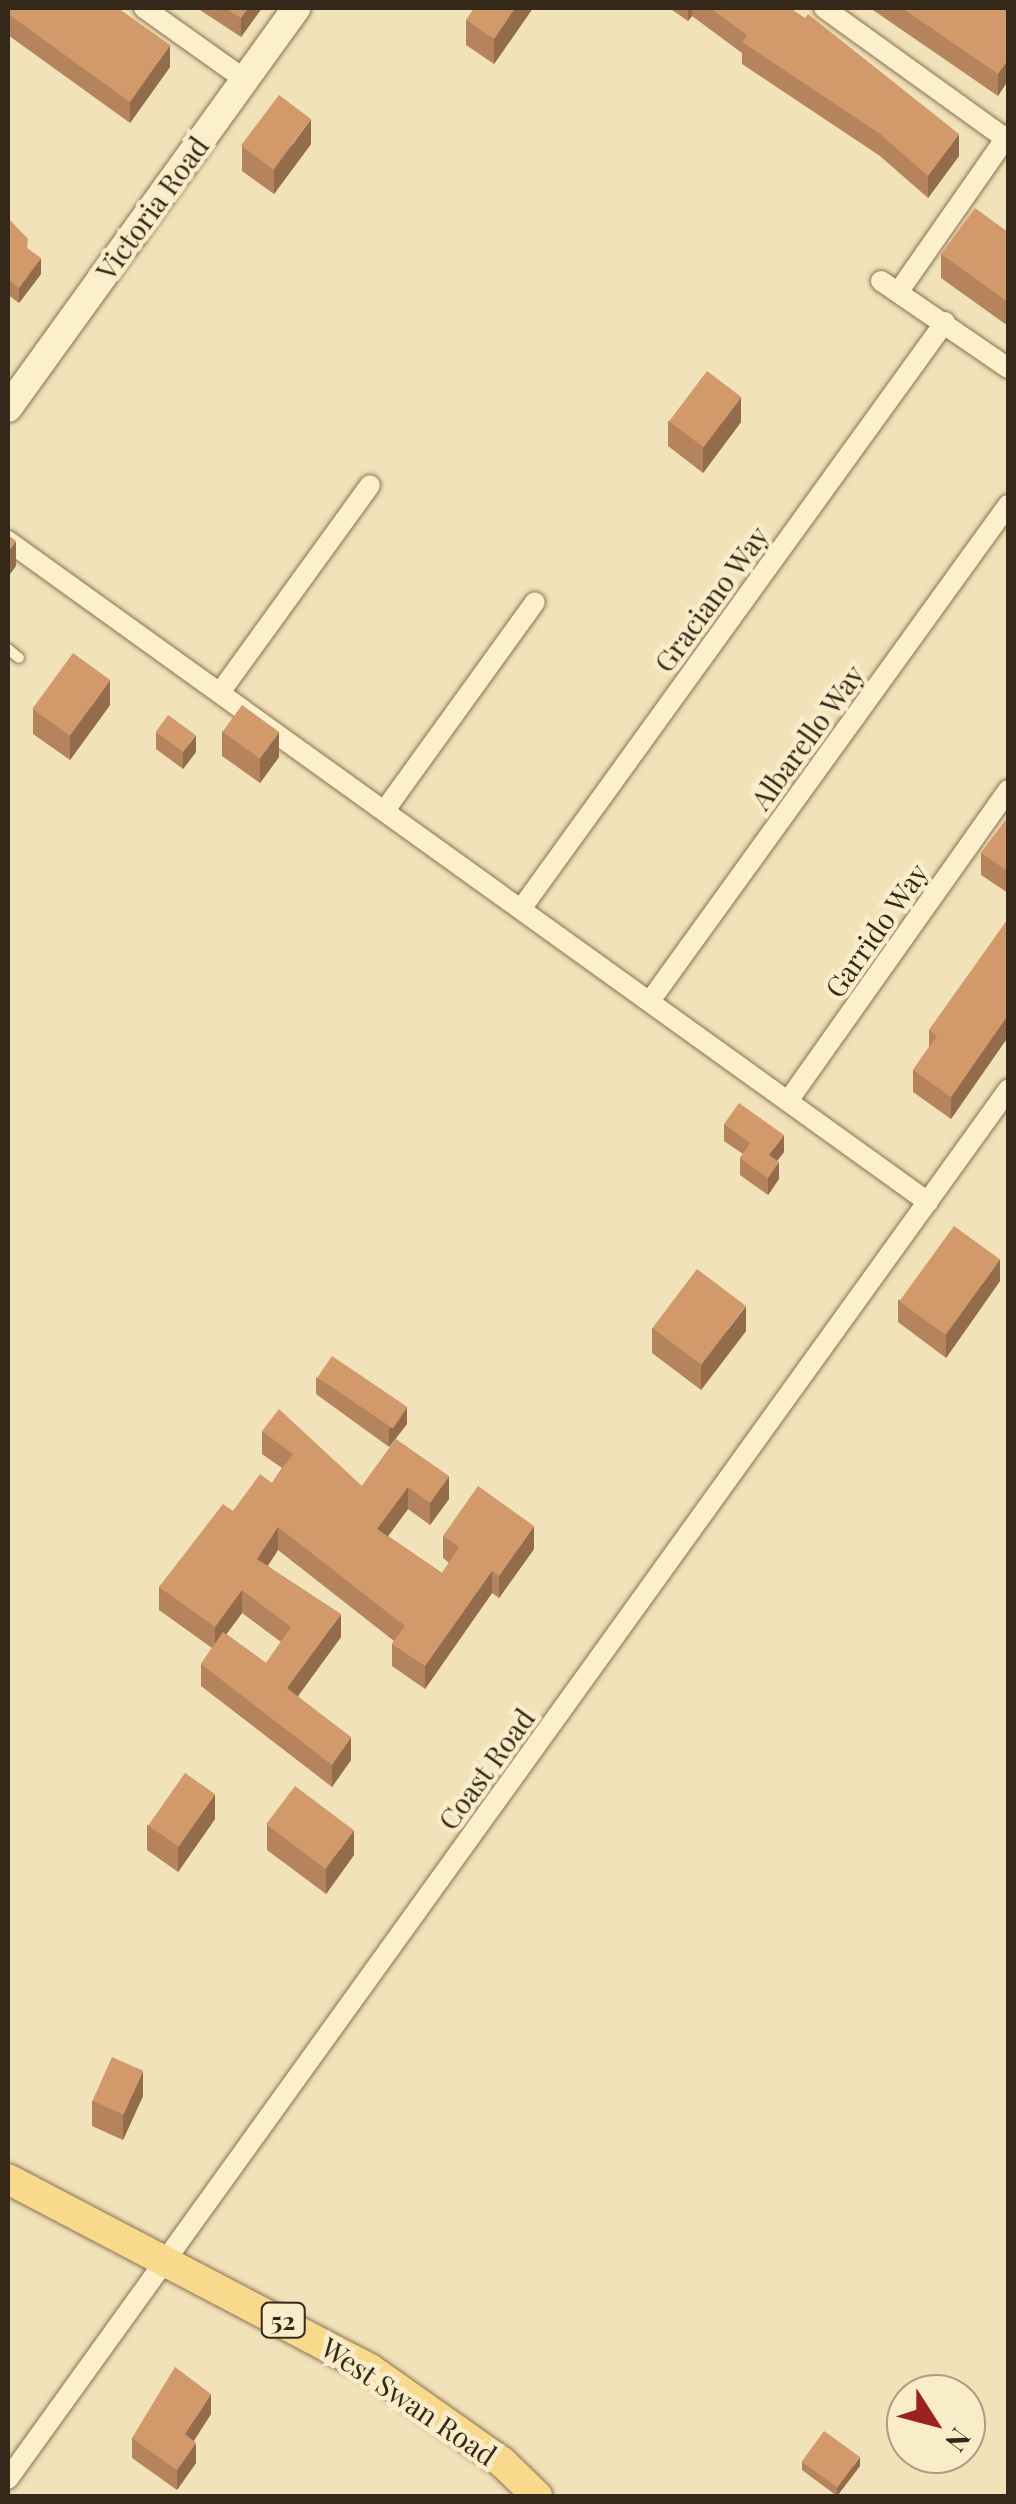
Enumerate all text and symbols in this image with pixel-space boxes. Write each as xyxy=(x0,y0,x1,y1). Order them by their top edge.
street label: Victoria Road xyxy=(89,130,215,286)
street label: Graciano Way xyxy=(647,519,775,679)
street label: Albarello Way xyxy=(743,658,871,816)
street label: Garrido Way xyxy=(817,856,935,1004)
street label: Coast Road xyxy=(431,1702,541,1836)
road number: 52 xyxy=(260,2300,306,2340)
street label: West Swan Road xyxy=(315,2330,503,2472)
north arrow xyxy=(886,2374,986,2474)
text: N xyxy=(938,2422,980,2460)

